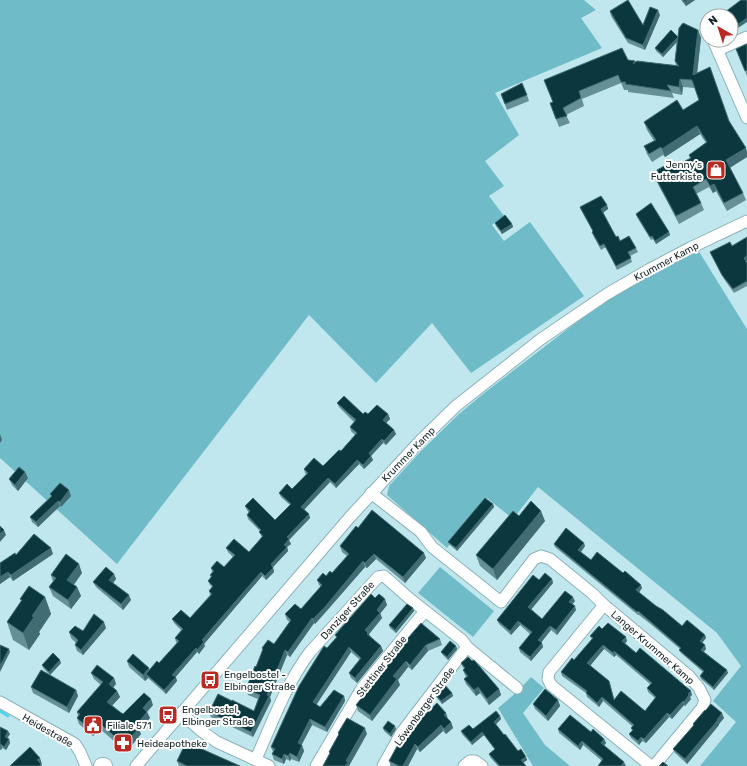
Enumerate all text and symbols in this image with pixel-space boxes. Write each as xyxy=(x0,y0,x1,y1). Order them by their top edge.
north arrow xyxy=(699,8,739,48)
text: N xyxy=(706,13,720,28)
place label: Jenny's Futterkiste xyxy=(651,159,702,183)
shop icon: Jenny's Futterkiste xyxy=(705,159,727,181)
street label: Krummer Kamp xyxy=(632,240,701,284)
street label: Krummer Kamp xyxy=(380,425,438,485)
street label: Danziger Straße xyxy=(318,579,377,642)
street label: Langer Krummer Kamp xyxy=(608,608,696,687)
street label: Stettiner Straße xyxy=(354,633,410,700)
street label: Löwenberger Straße xyxy=(392,665,458,748)
bus stop icon: Engelbostel - Elbinger Straße xyxy=(199,669,221,691)
place label: Engelbostel - Elbinger Straße xyxy=(224,669,296,693)
bus stop icon: Engelbostel, Elbinger Straße xyxy=(157,704,179,726)
place label: Engelbostel, Elbinger Straße xyxy=(182,704,254,728)
street label: Heidestraße xyxy=(20,712,75,750)
public building icon: Filiale 571 xyxy=(82,714,104,736)
place label: Filiale 571 xyxy=(107,720,151,732)
pharmacy icon: Heideapotheke xyxy=(112,732,134,754)
place label: Heideapotheke xyxy=(137,738,207,750)

